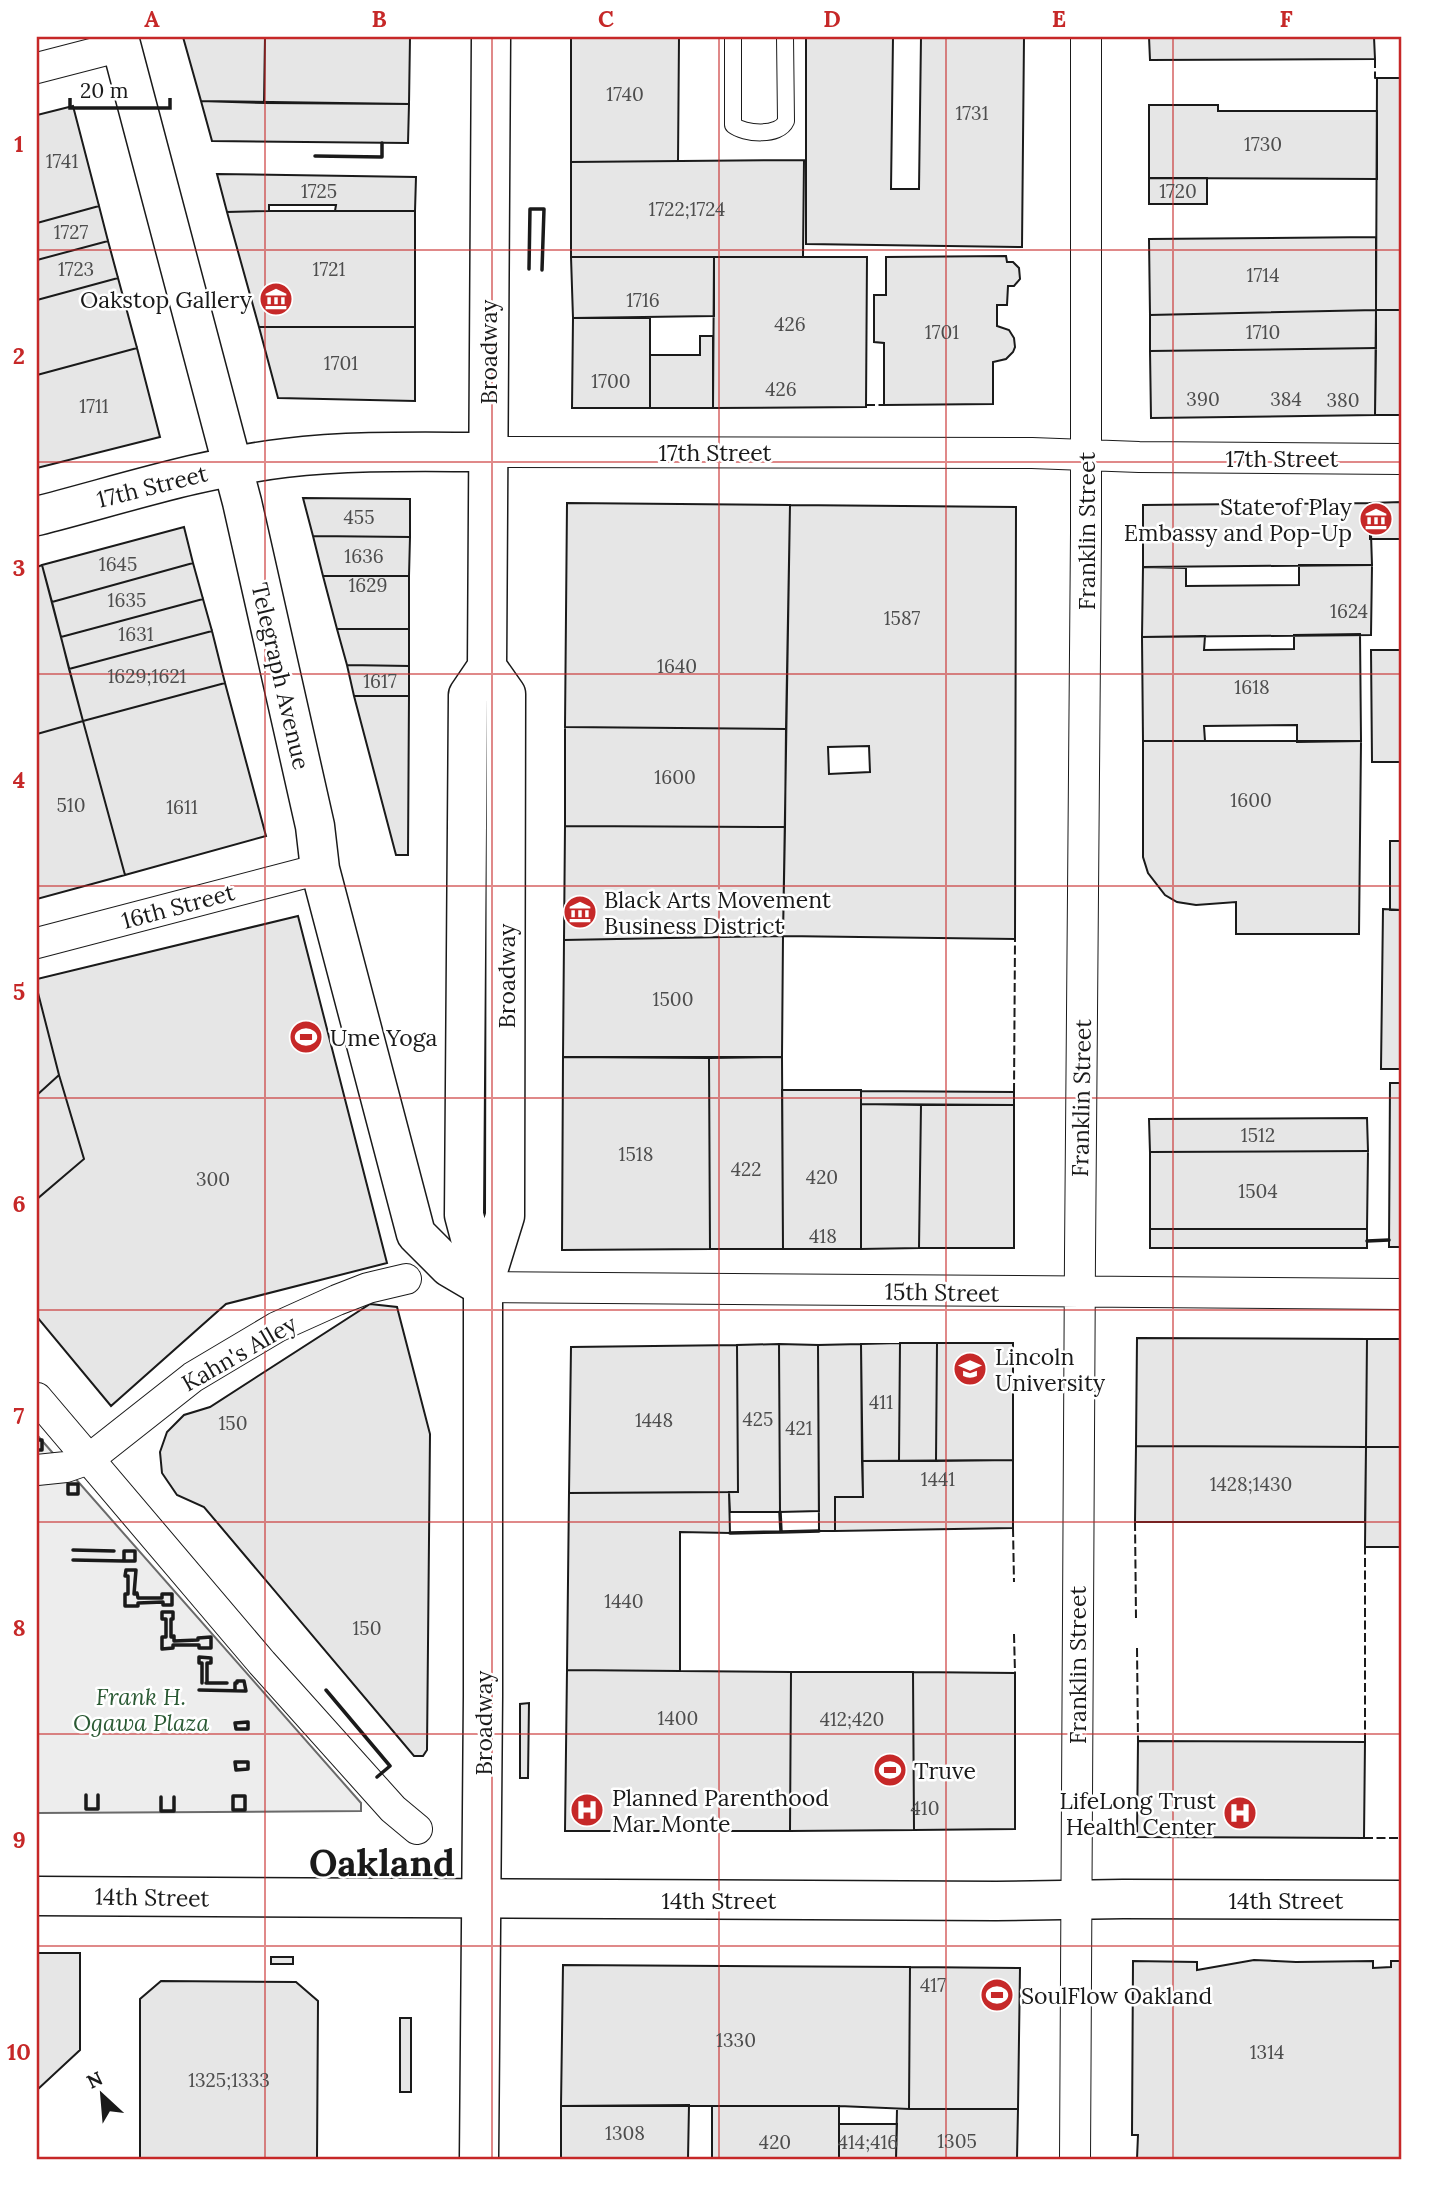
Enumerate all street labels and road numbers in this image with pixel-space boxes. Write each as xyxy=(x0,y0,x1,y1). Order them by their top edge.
street label: Broadway xyxy=(474,299,503,404)
street label: 17th Street xyxy=(659,438,772,467)
street label: 17th Street xyxy=(1226,444,1339,473)
street label: Franklin Street xyxy=(1072,452,1101,610)
street label: 17th Street xyxy=(94,458,210,514)
street label: Telegraph Avenue xyxy=(245,580,317,772)
street label: 16th Street xyxy=(118,877,238,935)
street label: Broadway xyxy=(492,923,521,1028)
street label: Franklin Street xyxy=(1065,1019,1097,1177)
street label: 15th Street xyxy=(884,1277,1000,1308)
street label: Kahn's Alley xyxy=(176,1308,302,1398)
street label: Franklin Street xyxy=(1063,1586,1092,1744)
street label: Broadway xyxy=(469,1670,498,1775)
street label: 14th Street xyxy=(94,1882,210,1913)
street label: 14th Street xyxy=(662,1886,776,1915)
street label: 14th Street xyxy=(1229,1886,1343,1915)

